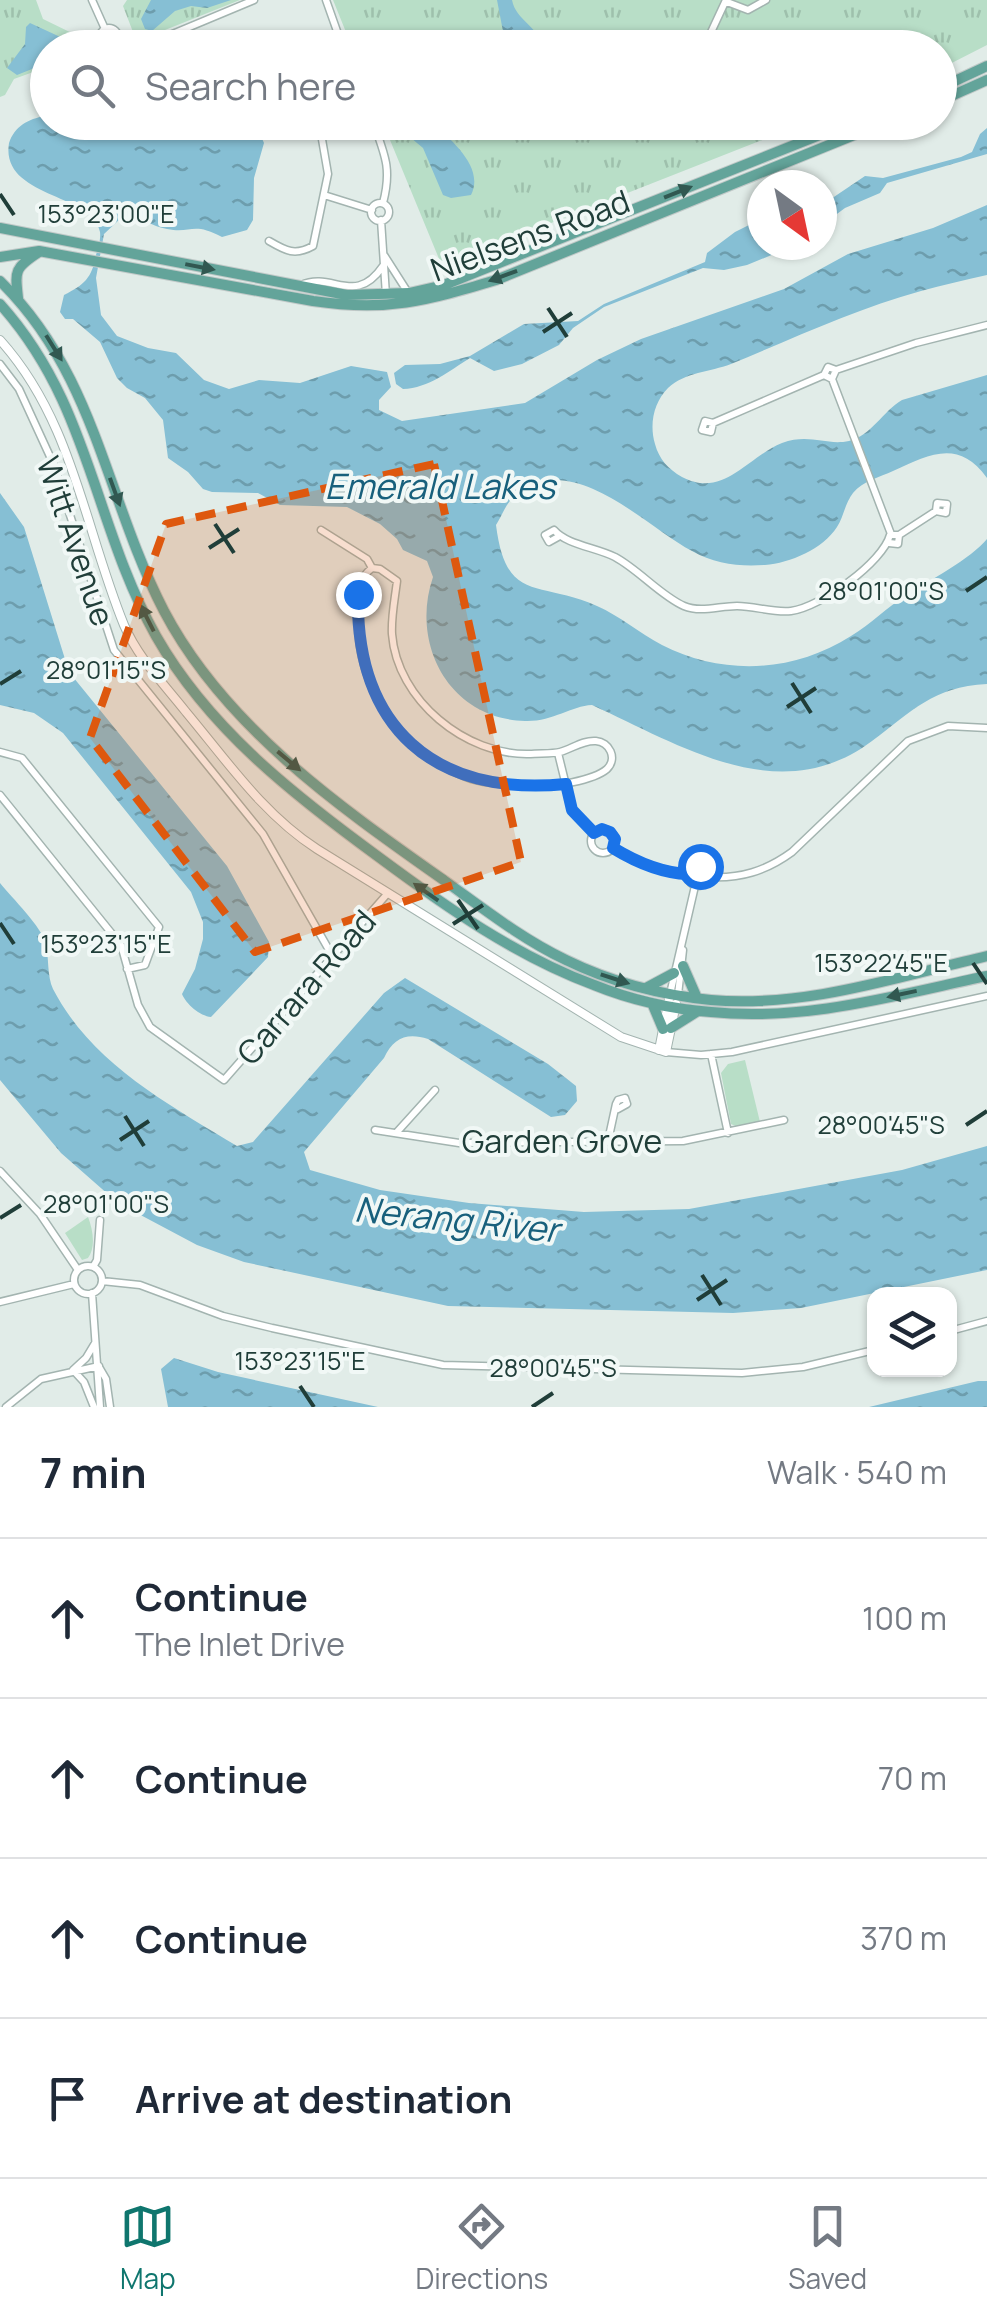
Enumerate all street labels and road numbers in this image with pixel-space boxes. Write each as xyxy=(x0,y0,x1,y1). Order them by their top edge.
street label: Nielsens Road xyxy=(424,179,636,291)
street label: Witt Avenue xyxy=(26,450,126,632)
street label: Carrara Road xyxy=(226,900,386,1074)
street label: Garden Grove xyxy=(462,1119,662,1163)

